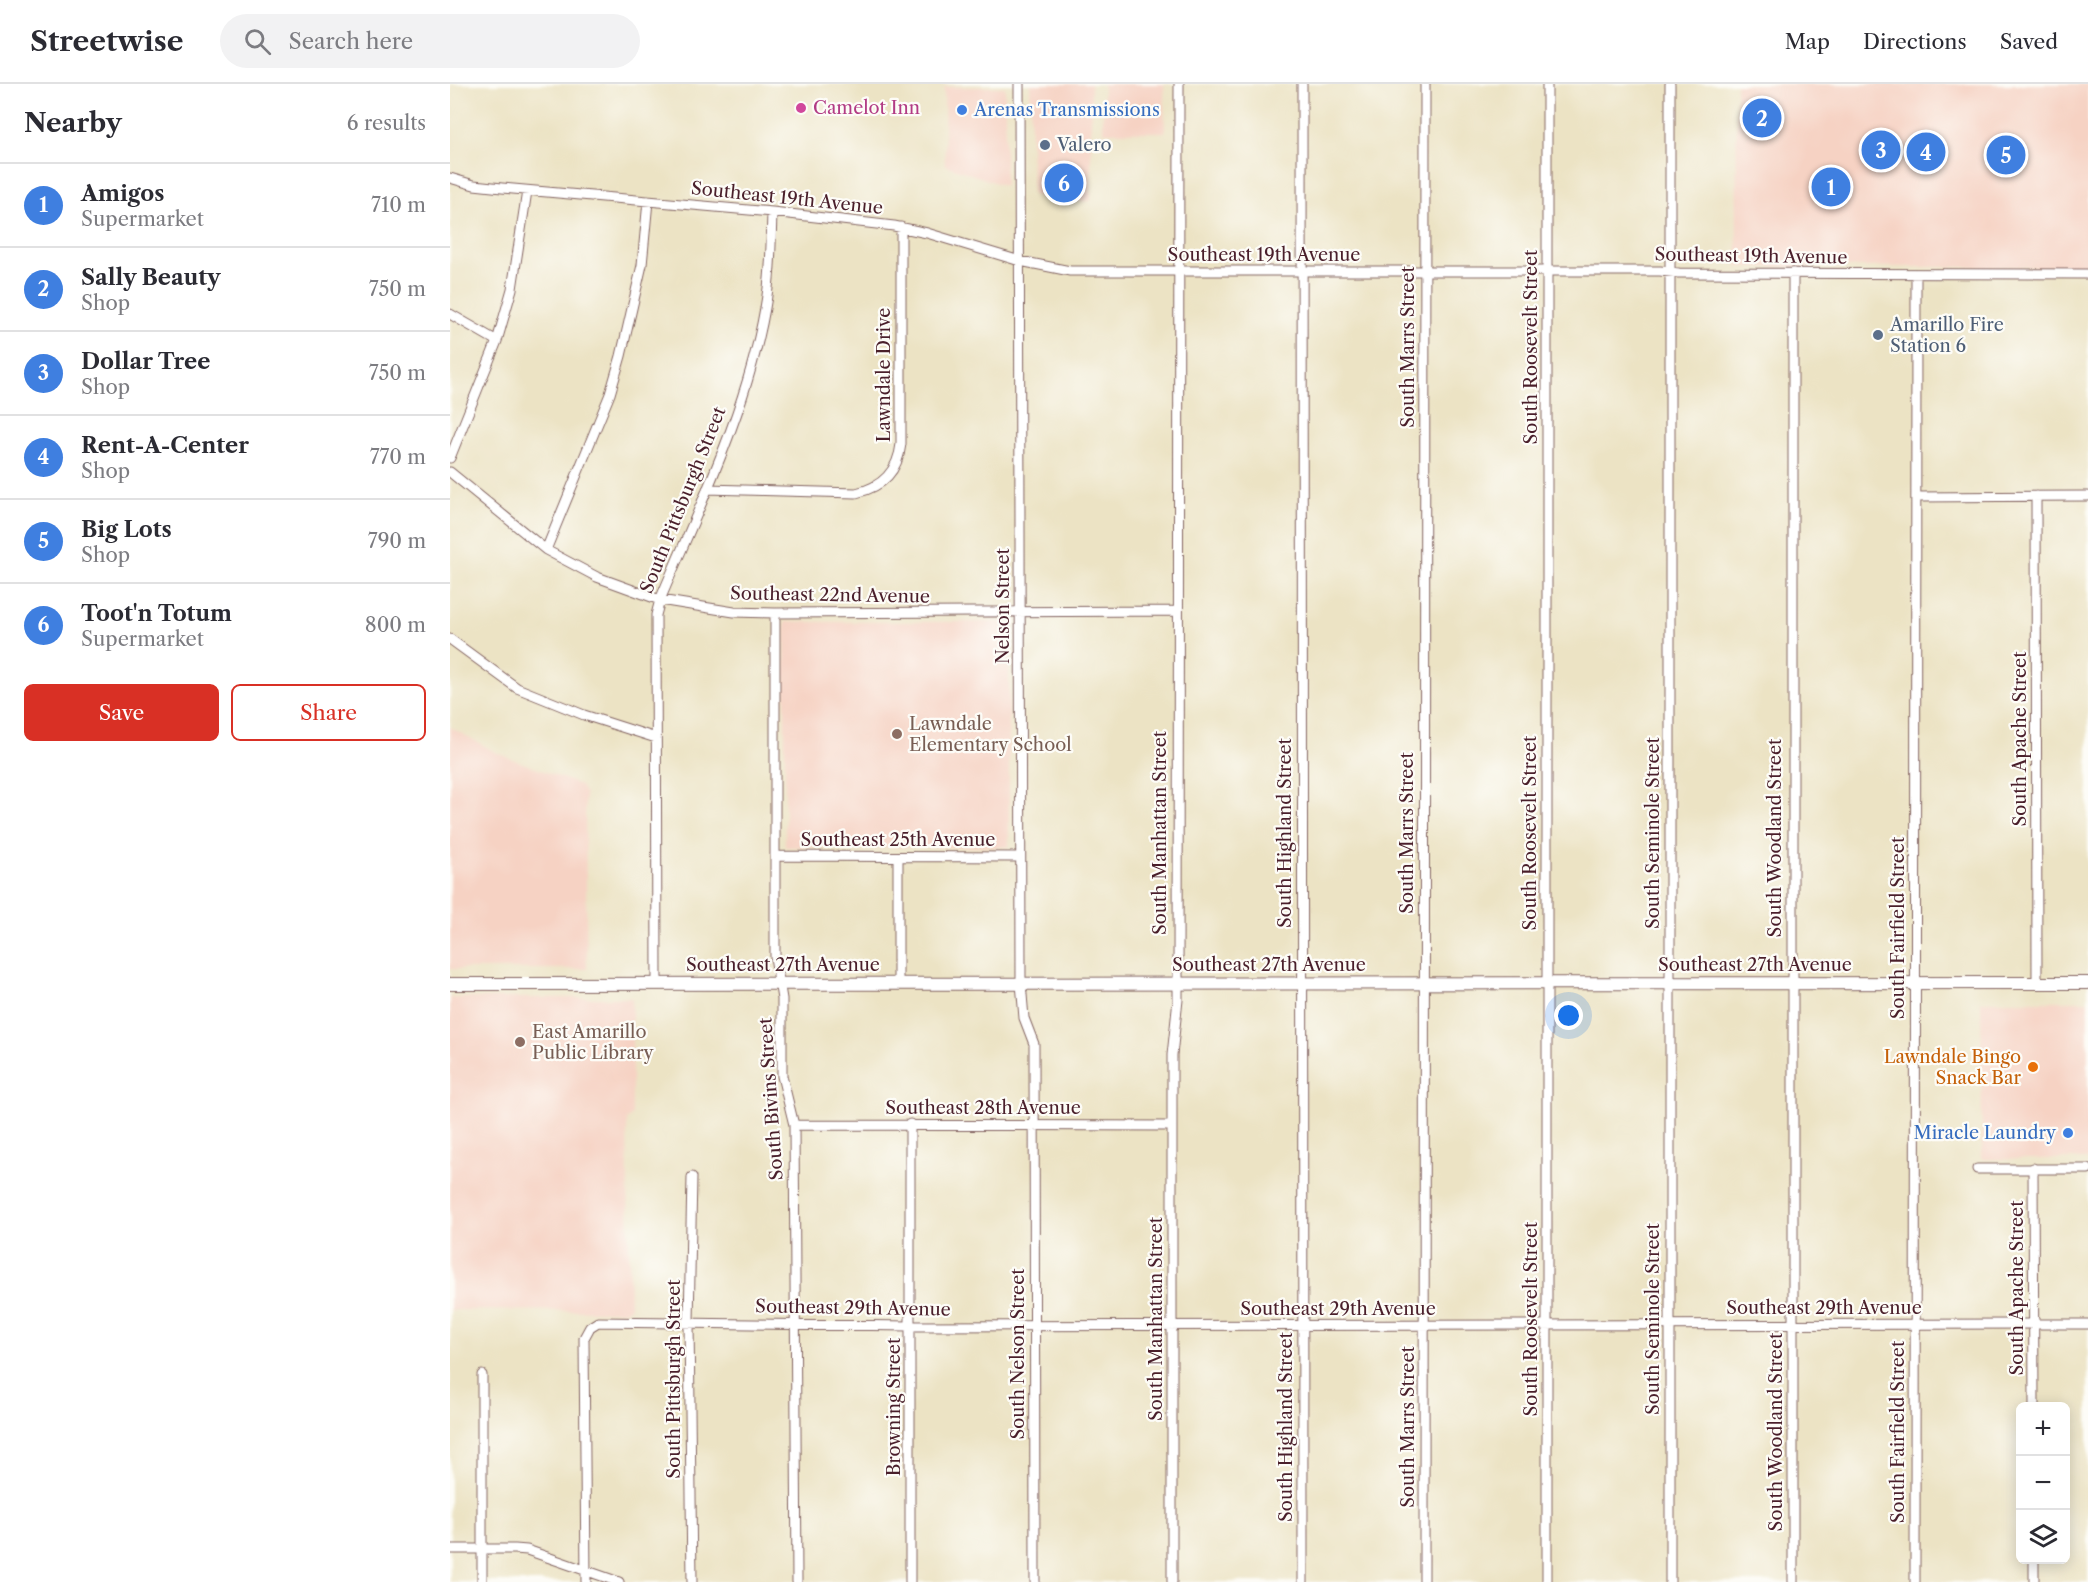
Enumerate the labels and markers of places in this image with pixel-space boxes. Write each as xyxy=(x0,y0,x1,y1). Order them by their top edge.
pin: 2 xyxy=(1742,96,1782,141)
place label: Camelot Inn xyxy=(813,97,920,119)
place label: Arenas Transmissions xyxy=(973,99,1160,121)
marker: Camelot Inn xyxy=(794,101,808,115)
marker: Arenas Transmissions xyxy=(955,103,969,117)
pin: 3 xyxy=(1862,128,1900,172)
pin: 4 xyxy=(1906,130,1946,174)
pin: 5 xyxy=(1986,132,2026,178)
place label: Valero xyxy=(1056,134,1112,156)
marker: Valero xyxy=(1038,138,1052,152)
pin: 6 xyxy=(1044,160,1084,206)
pin: 1 xyxy=(1812,164,1850,210)
place label: Amarillo Fire Station 6 xyxy=(1889,314,2004,357)
marker: Amarillo Fire Station 6 xyxy=(1871,328,1885,342)
place label: Lawndale Elementary School xyxy=(909,713,1072,756)
marker: Lawndale Elementary School xyxy=(890,727,904,741)
place label: East Amarillo Public Library xyxy=(532,1021,655,1064)
marker: East Amarillo Public Library xyxy=(513,1035,527,1049)
place label: Lawndale Bingo Snack Bar xyxy=(1884,1046,2021,1089)
marker: Lawndale Bingo Snack Bar xyxy=(2026,1060,2040,1074)
place label: Miracle Laundry xyxy=(1913,1122,2057,1144)
marker: Miracle Laundry xyxy=(2061,1126,2075,1140)

